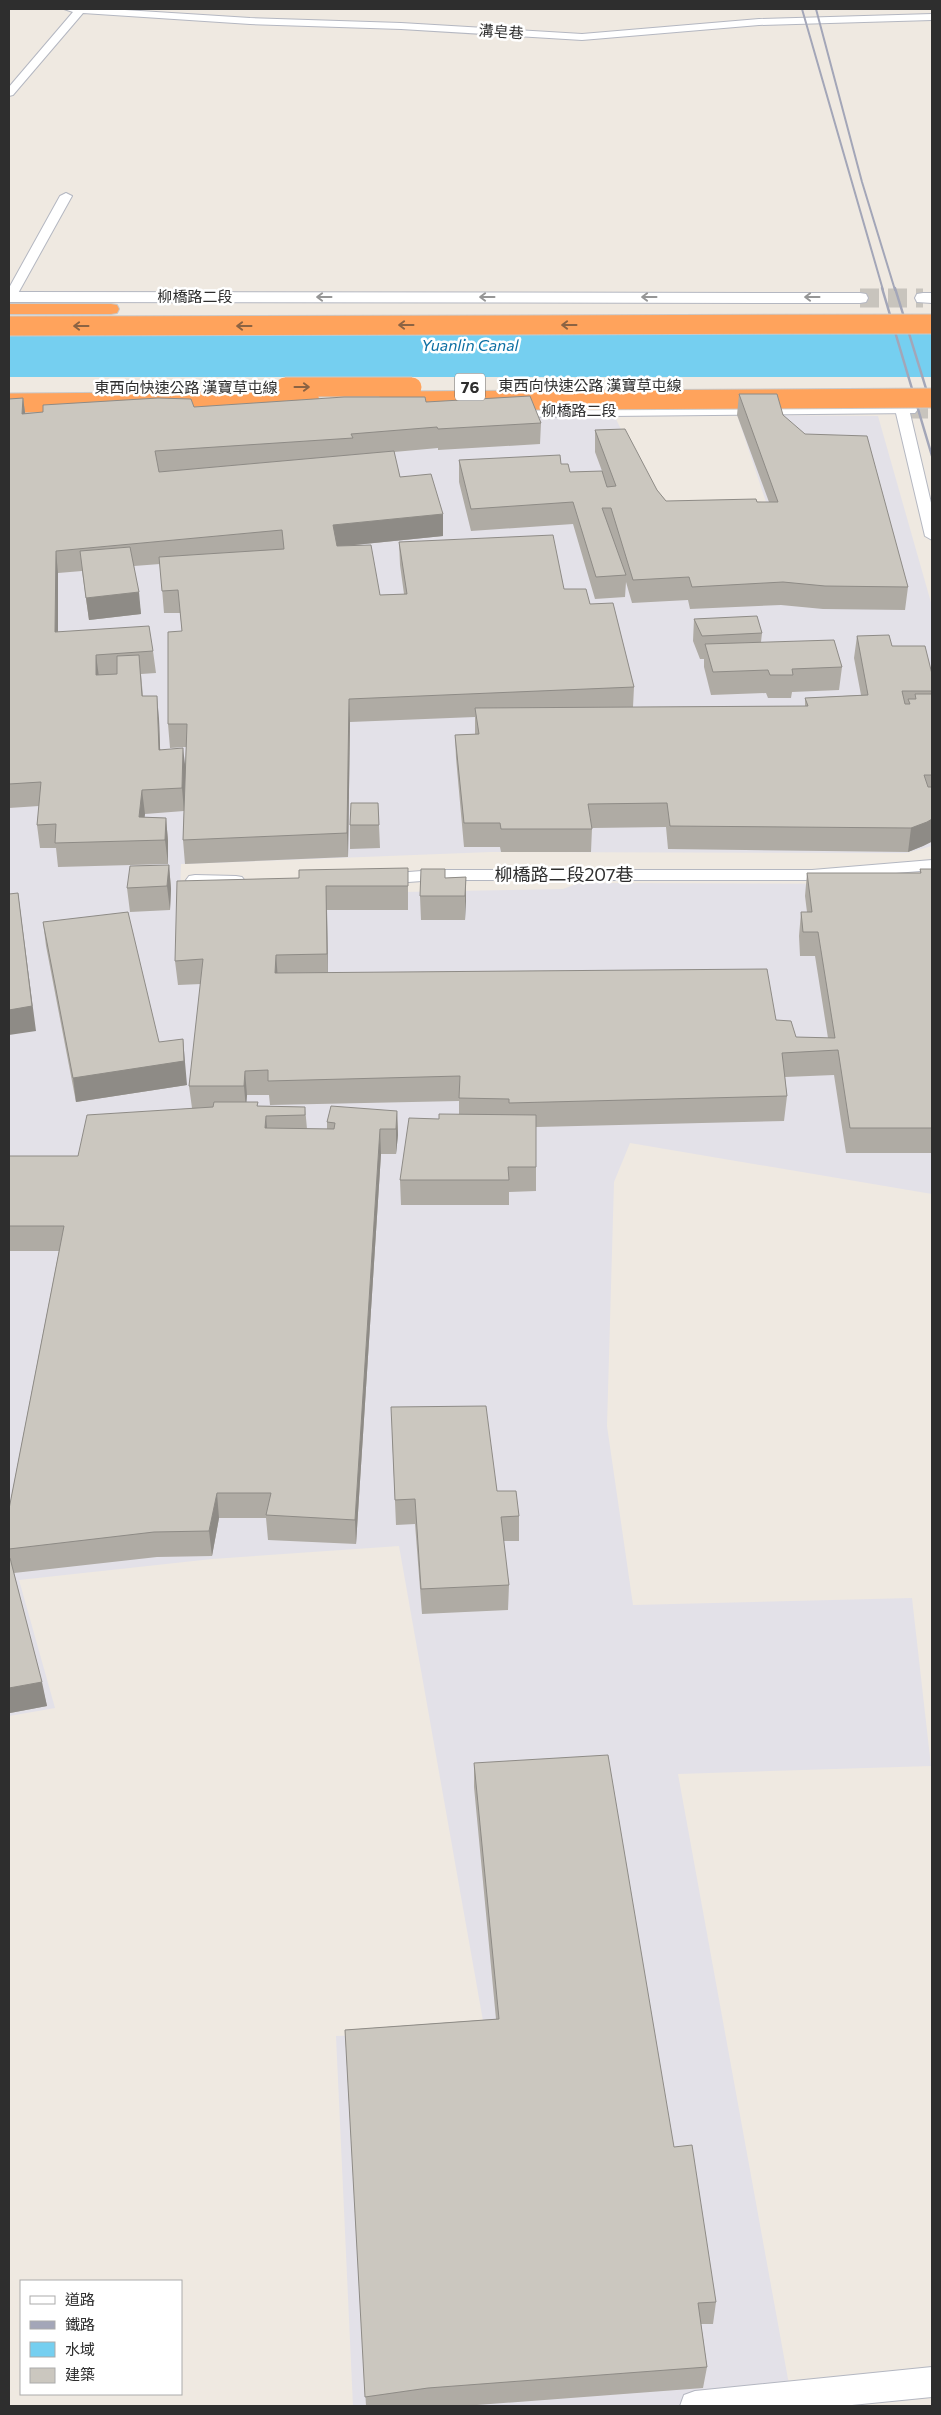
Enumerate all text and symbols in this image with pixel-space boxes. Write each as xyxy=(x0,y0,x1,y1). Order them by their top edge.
street label: 溝皂巷 xyxy=(478,20,524,42)
street label: 柳橋路二段 xyxy=(157,287,233,305)
one-way arrow xyxy=(316,292,332,302)
one-way arrow xyxy=(479,292,495,302)
one-way arrow xyxy=(641,292,658,302)
one-way arrow xyxy=(804,292,820,302)
one-way arrow xyxy=(398,320,414,330)
one-way arrow xyxy=(561,320,577,330)
one-way arrow xyxy=(73,321,90,331)
one-way arrow xyxy=(236,321,252,331)
water label: Yuanlin Canal xyxy=(421,335,520,354)
road number: 76 xyxy=(455,374,485,401)
street label: 東西向快速公路 漢寶草屯線 xyxy=(499,376,681,394)
street label: 東西向快速公路 漢寶草屯線 xyxy=(95,378,277,396)
one-way arrow xyxy=(294,382,310,392)
street label: 柳橋路二段 xyxy=(541,401,617,419)
street label: 柳橋路二段207巷 xyxy=(494,863,634,885)
legend xyxy=(20,2280,182,2395)
text: 道路 xyxy=(65,2290,95,2308)
text: 鐵路 xyxy=(65,2315,95,2333)
text: 水域 xyxy=(65,2340,95,2358)
text: 建築 xyxy=(65,2365,95,2383)

